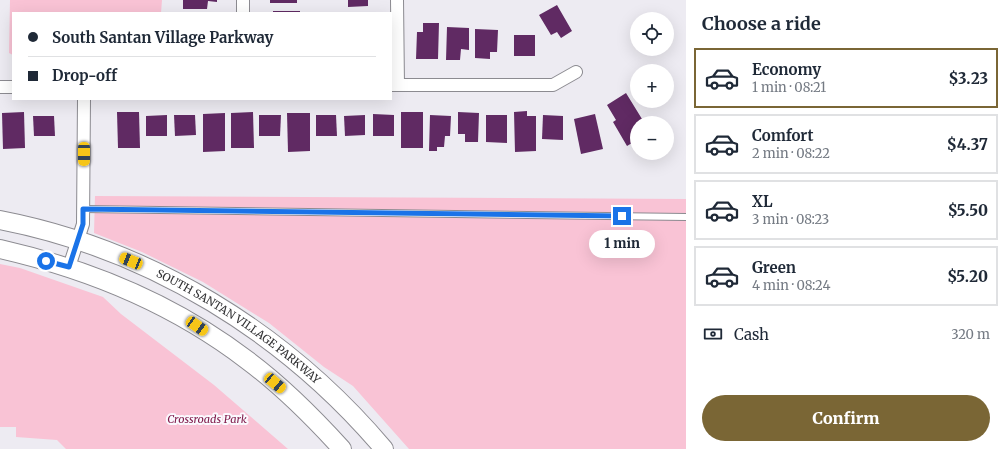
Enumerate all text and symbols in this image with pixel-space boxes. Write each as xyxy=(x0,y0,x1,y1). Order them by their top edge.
map controls xyxy=(630,12,674,160)
button: locate xyxy=(630,12,674,56)
text: Choose a ride xyxy=(702,12,821,35)
text: South Santan Village Parkway xyxy=(52,28,274,47)
icon: car xyxy=(704,60,740,96)
text: Economy xyxy=(752,60,821,79)
button: + xyxy=(630,64,674,108)
text: Drop-off xyxy=(52,66,117,85)
text: $3.23 xyxy=(948,69,988,88)
text: 1 min · 08:21 xyxy=(752,79,826,96)
button: − xyxy=(630,116,674,160)
icon: car xyxy=(704,126,740,162)
text: Comfort xyxy=(752,126,813,145)
text: $4.37 xyxy=(947,135,988,154)
car xyxy=(78,142,90,166)
text: 2 min · 08:22 xyxy=(752,145,830,162)
icon: car xyxy=(704,192,740,228)
text: XL xyxy=(752,192,773,211)
text: $5.50 xyxy=(948,201,988,220)
route end xyxy=(613,207,631,225)
text: 3 min · 08:23 xyxy=(752,211,829,228)
callout: 1 min xyxy=(589,230,655,258)
text: 1 min xyxy=(604,235,640,252)
car xyxy=(118,251,144,271)
route start xyxy=(37,252,55,270)
icon: car xyxy=(704,258,740,294)
text: Green xyxy=(752,258,796,277)
street label: SOUTH SANTAN VILLAGE PARKWAY xyxy=(154,266,324,387)
text: $5.20 xyxy=(947,267,988,286)
text: 4 min · 08:24 xyxy=(752,277,830,294)
car xyxy=(184,314,210,338)
icon: cash xyxy=(702,323,724,345)
text: Cash xyxy=(734,325,769,344)
text: 320 m xyxy=(951,326,990,343)
car xyxy=(262,371,288,395)
button: Confirm xyxy=(702,395,990,441)
park label: Crossroads Park xyxy=(167,412,247,426)

